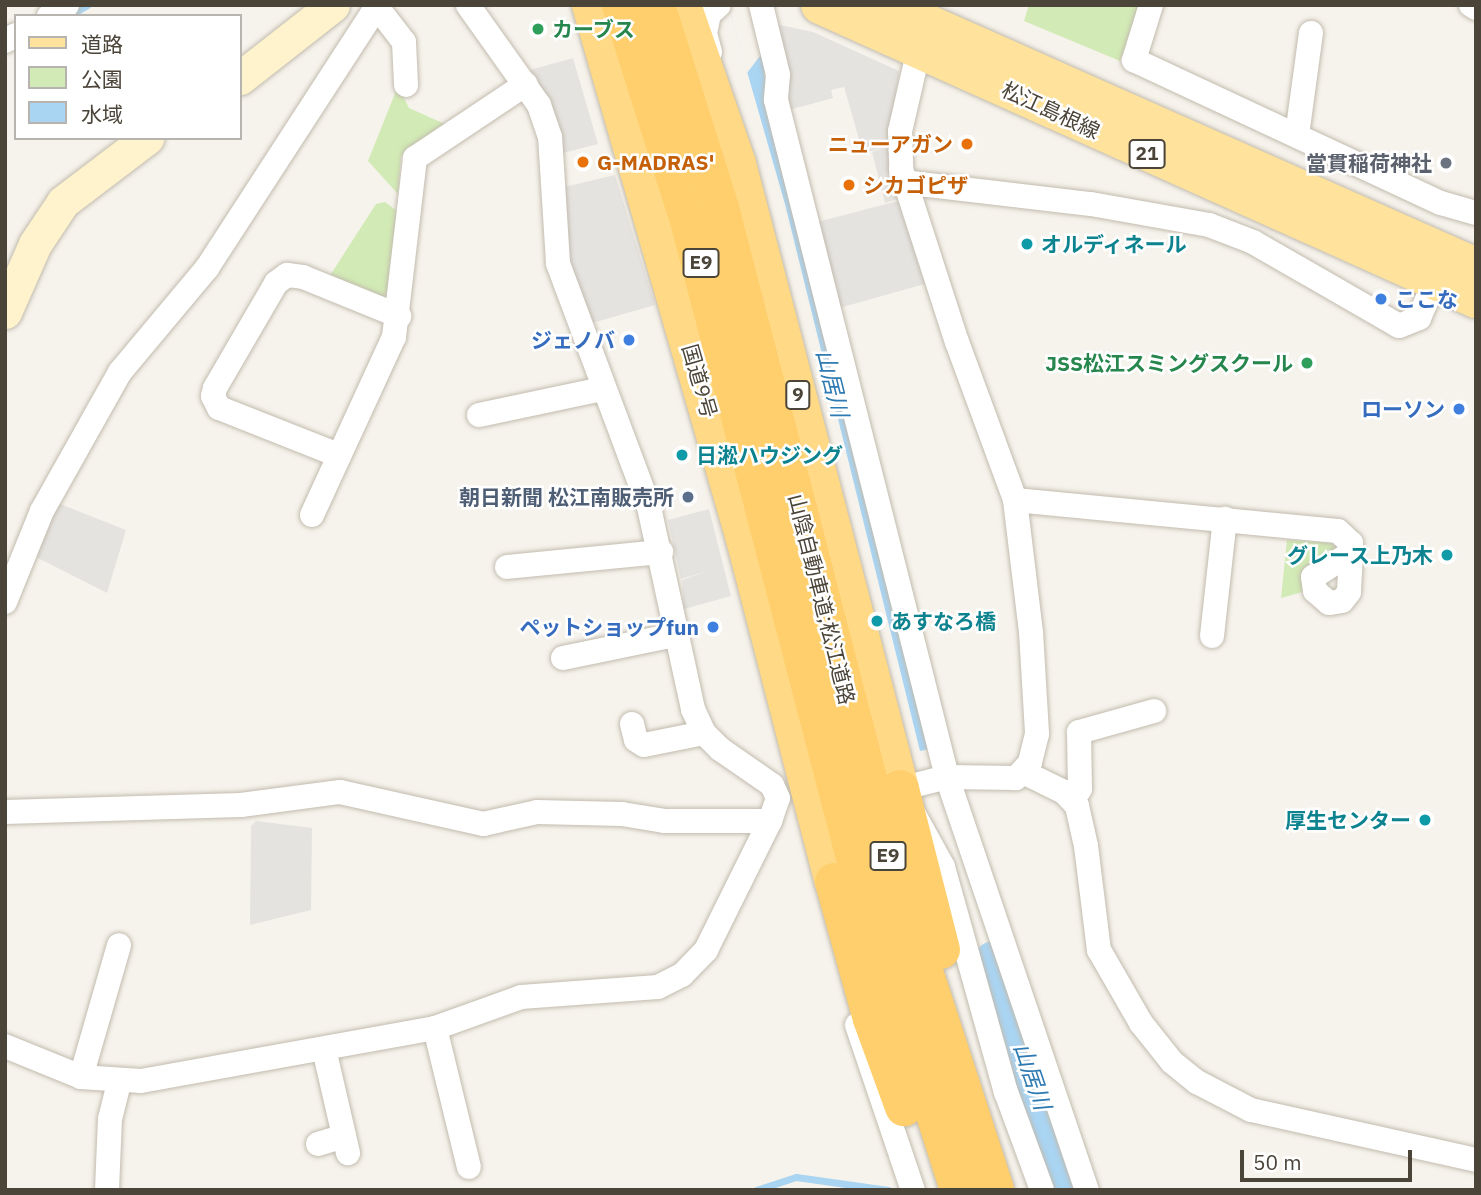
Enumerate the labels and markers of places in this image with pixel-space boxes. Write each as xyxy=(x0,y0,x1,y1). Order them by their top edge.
place label: カーブス xyxy=(552,16,636,42)
marker: カーブス xyxy=(530,21,546,37)
place label: ニューアガン xyxy=(827,131,953,157)
marker: ニューアガン xyxy=(959,136,975,152)
place label: G-MADRAS' xyxy=(597,149,714,175)
place label: 當貫稲荷神社 xyxy=(1306,150,1432,176)
marker: G-MADRAS' xyxy=(575,154,591,170)
marker: 當貫稲荷神社 xyxy=(1438,155,1454,171)
place label: シカゴピザ xyxy=(863,172,968,198)
marker: シカゴピザ xyxy=(841,177,857,193)
place label: オルディネール xyxy=(1041,231,1188,257)
marker: オルディネール xyxy=(1019,236,1035,252)
place label: ここな xyxy=(1395,286,1458,312)
marker: ここな xyxy=(1373,291,1389,307)
place label: ジェノバ xyxy=(531,327,615,353)
marker: ジェノバ xyxy=(621,332,637,348)
place label: JSS松江スミングスクール xyxy=(1045,350,1293,376)
marker: JSS松江スミングスクール xyxy=(1299,355,1315,371)
place label: ローソン xyxy=(1361,396,1445,422)
marker: ローソン xyxy=(1451,401,1467,417)
place label: 日淞ハウジング xyxy=(696,442,843,468)
marker: 日淞ハウジング xyxy=(674,447,690,463)
place label: 朝日新聞 松江南販売所 xyxy=(459,484,674,510)
marker: 朝日新聞 松江南販売所 xyxy=(680,489,696,505)
place label: グレース上乃木 xyxy=(1286,542,1433,568)
marker: グレース上乃木 xyxy=(1439,547,1455,563)
place label: あすなろ橋 xyxy=(891,608,996,634)
marker: あすなろ橋 xyxy=(869,613,885,629)
place label: ペットショップfun xyxy=(519,614,699,640)
marker: ペットショップfun xyxy=(705,619,721,635)
place label: 厚生センター xyxy=(1285,807,1411,833)
marker: 厚生センター xyxy=(1417,812,1433,828)

